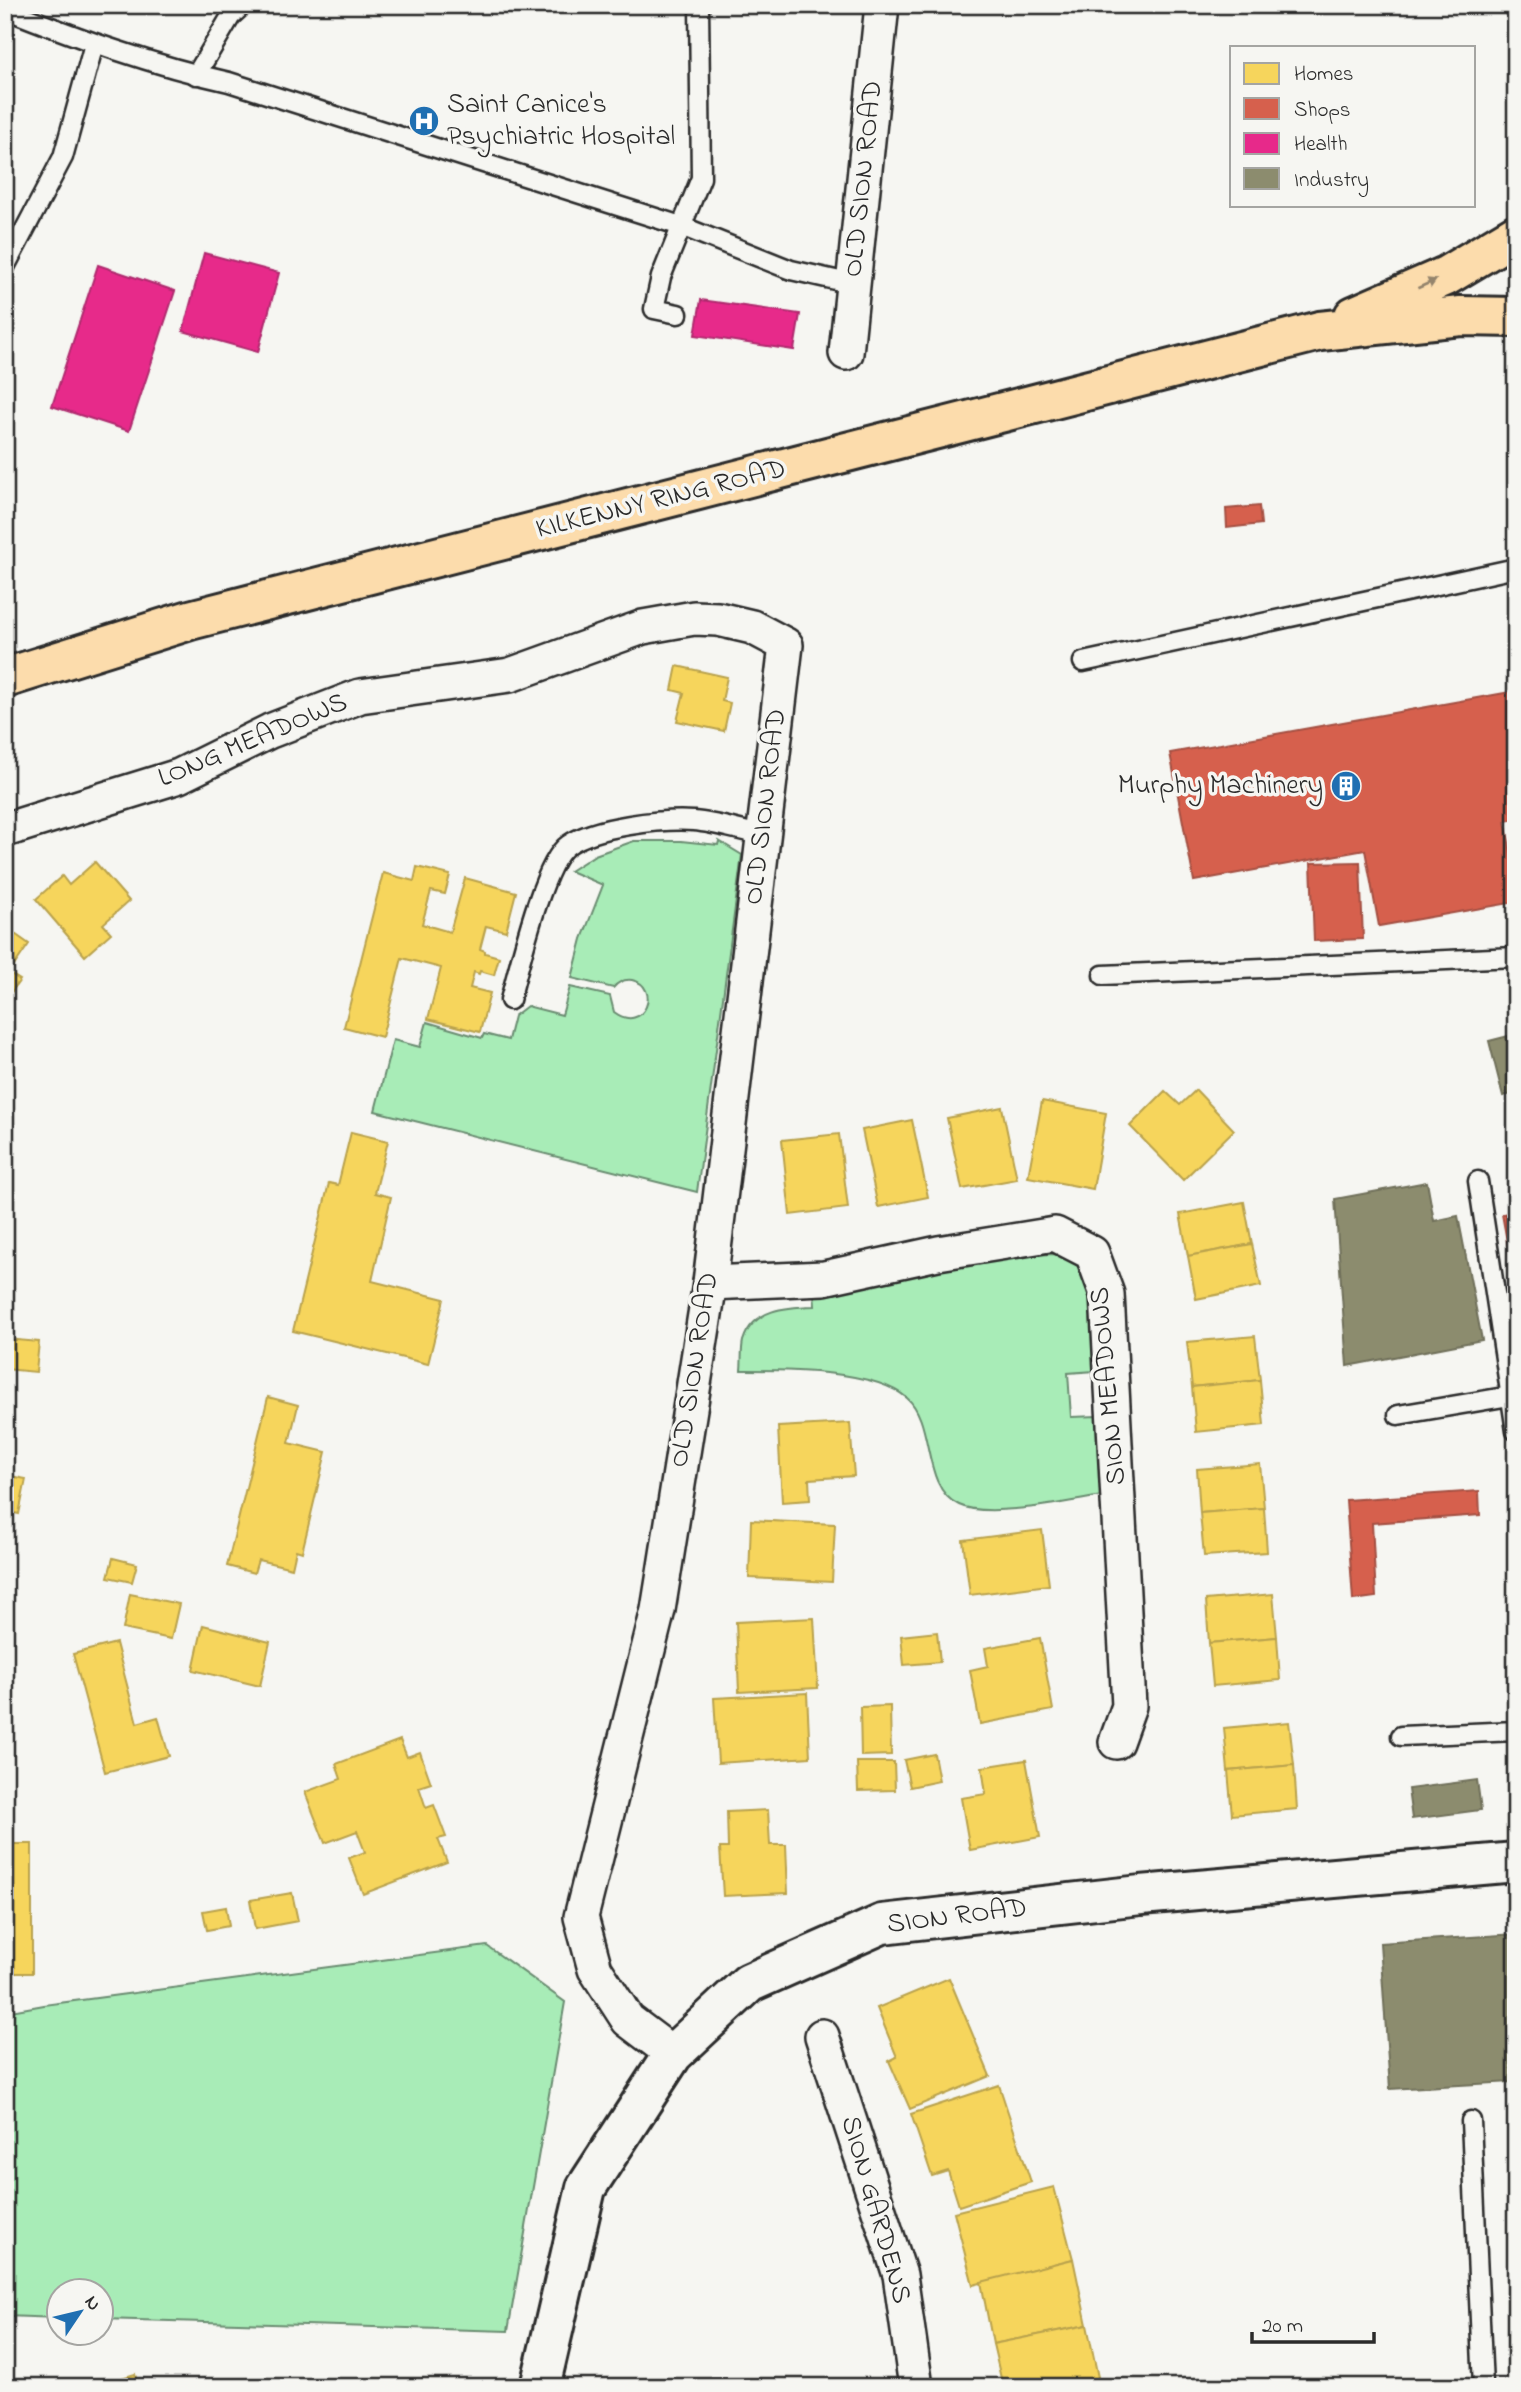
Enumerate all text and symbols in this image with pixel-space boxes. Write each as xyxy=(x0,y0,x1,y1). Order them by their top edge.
legend xyxy=(1230,46,1476,206)
text: Homes xyxy=(1294,60,1354,90)
street label: OLD SION ROAD xyxy=(833,79,895,279)
place label: Saint Canice's Psychiatric Hospital xyxy=(447,85,675,158)
text: Shops xyxy=(1294,96,1351,126)
hospital icon: Saint Canice's Psychiatric Hospital xyxy=(407,104,441,138)
text: Health xyxy=(1294,130,1348,160)
text: Industry xyxy=(1294,166,1369,198)
one-way arrow xyxy=(1417,278,1438,289)
street label: KILKENNY RING ROAD xyxy=(532,449,790,551)
street label: LONG MEADOWS xyxy=(152,683,354,799)
street label: OLD SION ROAD xyxy=(734,707,798,907)
place label: Murphy Machinery xyxy=(1118,766,1323,807)
building icon: Murphy Machinery xyxy=(1329,769,1363,803)
street label: OLD SION ROAD xyxy=(659,1269,731,1471)
street label: SION MEADOWS xyxy=(1080,1285,1138,1487)
street label: SION ROAD xyxy=(885,1888,1029,1946)
street label: SION GARDENS xyxy=(829,2111,921,2309)
north arrow xyxy=(46,2276,116,2346)
text: N xyxy=(77,2291,107,2317)
scale bar xyxy=(1252,2301,1374,2345)
text: 20 m xyxy=(1262,2312,1303,2342)

